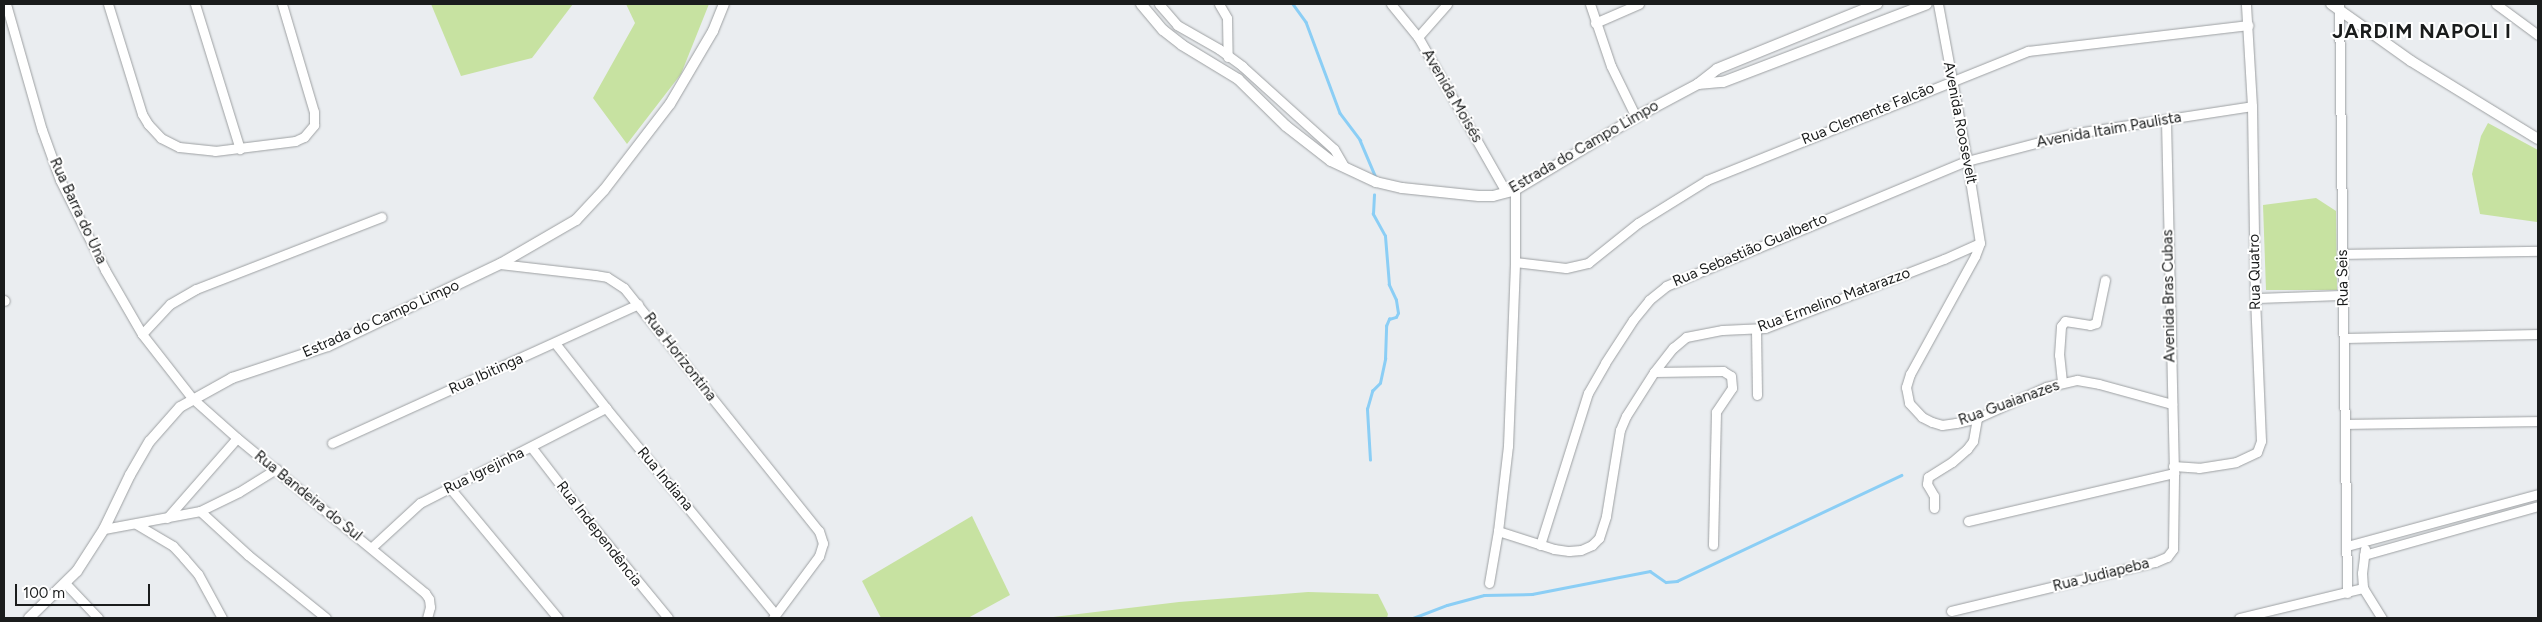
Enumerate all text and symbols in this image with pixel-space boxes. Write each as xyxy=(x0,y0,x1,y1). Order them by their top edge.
district label: JARDIM NAPOLI I xyxy=(2330,19,2514,43)
street label: Avenida Moisés xyxy=(1418,46,1486,146)
street label: Avenida Roosevelt xyxy=(1939,60,1981,186)
street label: Rua Clemente Falcão xyxy=(1799,79,1937,149)
street label: Estrada do Campo Limpo xyxy=(1506,97,1662,197)
street label: Avenida Itaim Paulista xyxy=(2035,108,2183,152)
street label: Rua Barra do Una xyxy=(45,155,111,267)
street label: Rua Sebastião Gualberto xyxy=(1670,209,1830,291)
street label: Avenida Bras Cubas xyxy=(2159,229,2179,363)
street label: Rua Quatro xyxy=(2245,234,2265,310)
street label: Rua Seis xyxy=(2334,249,2352,307)
street label: Rua Ermelino Matarazzo xyxy=(1755,264,1913,336)
street label: Estrada do Campo Limpo xyxy=(300,276,462,362)
street label: Rua Horizontina xyxy=(640,309,720,405)
street label: Rua Ibitinga xyxy=(446,350,526,398)
street label: Rua Guaianazes xyxy=(1956,376,2062,430)
street label: Rua Igrejinha xyxy=(441,444,527,498)
street label: Rua Indiana xyxy=(633,444,697,514)
street label: Rua Bandeira do Sul xyxy=(251,447,365,545)
street label: Rua Independência xyxy=(552,478,646,590)
street label: Rua Judiapeba xyxy=(2051,554,2151,596)
scale bar xyxy=(18,574,152,606)
text: 100 m xyxy=(23,584,65,602)

